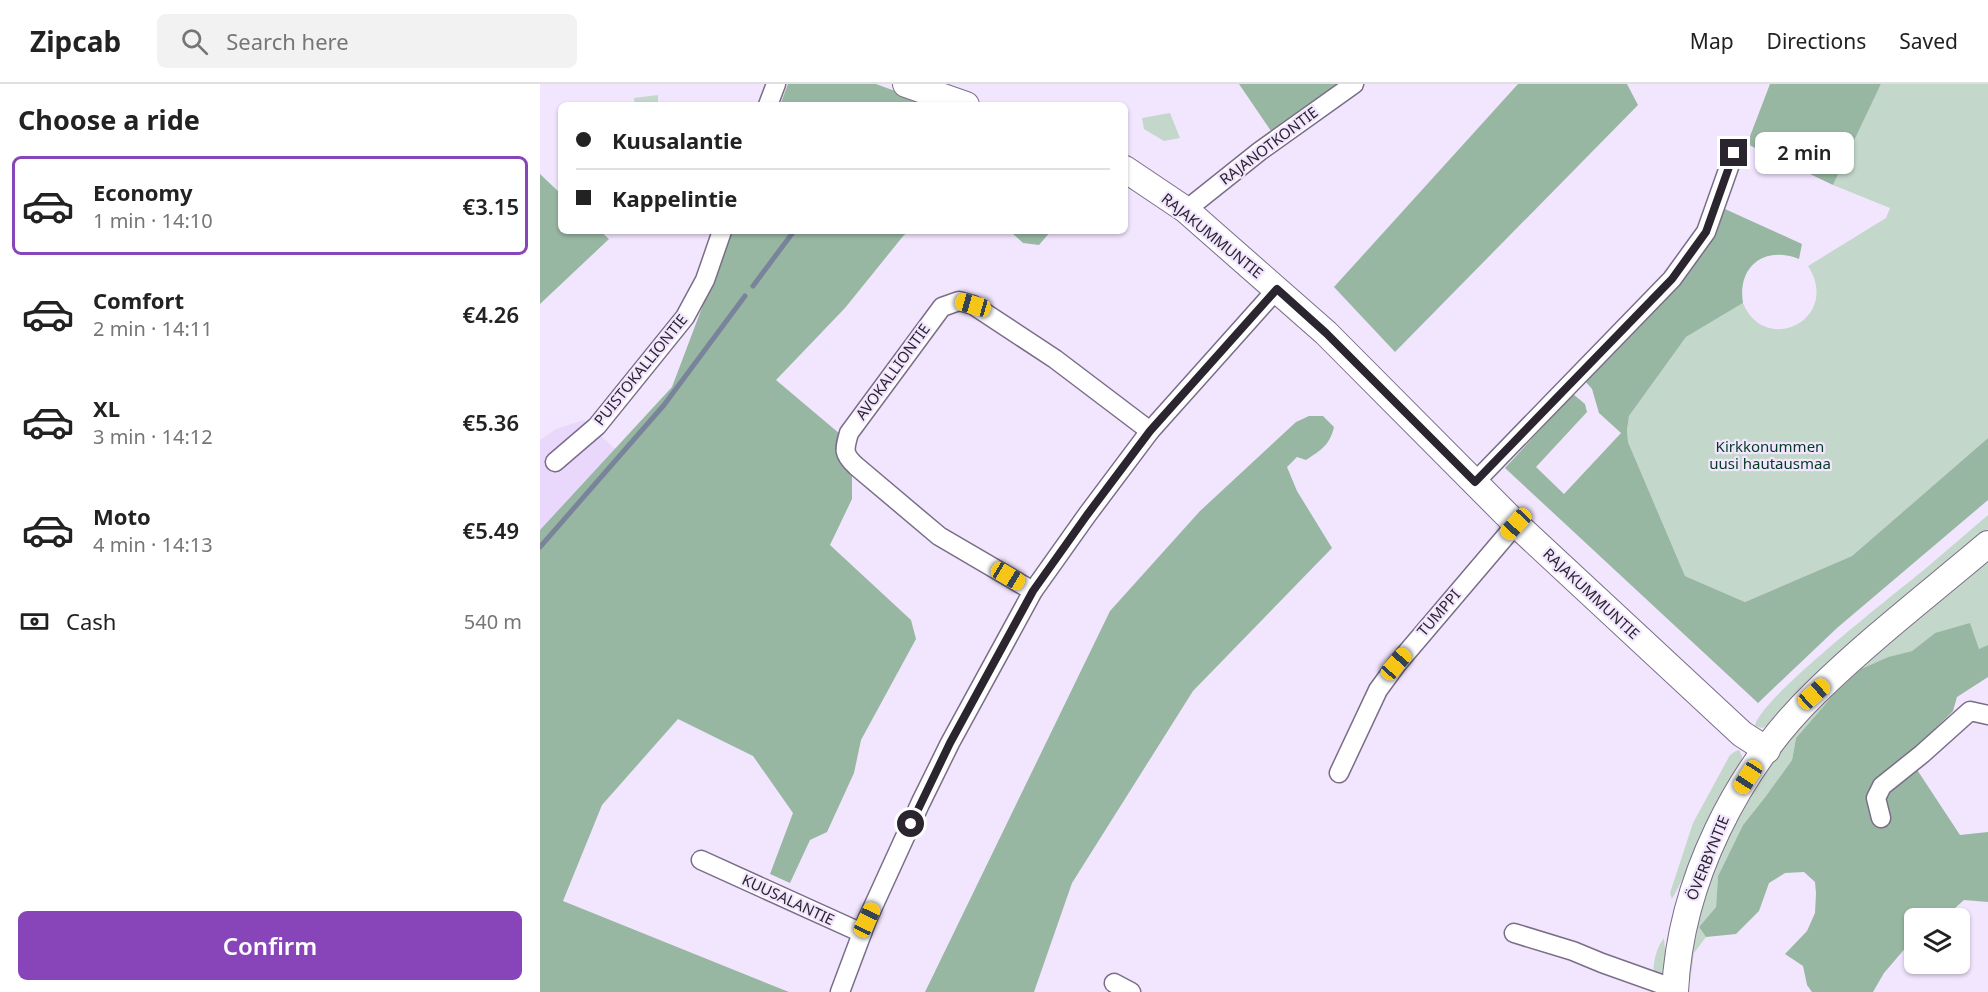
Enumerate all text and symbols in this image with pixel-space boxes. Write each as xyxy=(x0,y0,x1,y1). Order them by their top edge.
search box xyxy=(157,14,577,68)
text: Zipcab xyxy=(30,22,121,60)
icon: search xyxy=(178,25,211,58)
text: Search here xyxy=(226,26,349,56)
text: Map xyxy=(1690,27,1734,55)
text: Directions xyxy=(1767,27,1866,55)
text: Saved xyxy=(1899,27,1958,55)
text: Choose a ride xyxy=(18,101,200,138)
street label: RAJANOTKONTIE xyxy=(1215,102,1322,189)
text: Kuusalantie xyxy=(612,125,743,155)
callout: 2 min xyxy=(1755,132,1854,174)
route end xyxy=(1720,139,1747,166)
text: 2 min xyxy=(1777,139,1832,166)
text: Economy xyxy=(93,177,192,207)
icon: car xyxy=(21,179,75,233)
text: Kappelintie xyxy=(612,183,737,213)
street label: RAJAKUMMUNTIE xyxy=(1158,188,1267,282)
text: €3.15 xyxy=(463,191,519,221)
text: 1 min · 14:10 xyxy=(93,207,213,234)
text: Comfort xyxy=(93,285,184,315)
icon: car xyxy=(21,287,75,341)
car xyxy=(953,291,993,319)
text: €4.26 xyxy=(463,299,519,329)
street label: PUISTOKALLIONTIE xyxy=(589,310,691,429)
text: 2 min · 14:11 xyxy=(93,315,213,342)
street label: AVOKALLIONTIE xyxy=(851,319,934,423)
text: XL xyxy=(93,393,120,423)
icon: car xyxy=(21,395,75,449)
text: €5.36 xyxy=(463,407,519,437)
text: 3 min · 14:12 xyxy=(93,423,213,450)
park label: Kirkkonummen uusi hautausmaa xyxy=(1709,436,1831,473)
text: Moto xyxy=(93,501,151,531)
icon: car xyxy=(21,503,75,557)
car xyxy=(1497,505,1535,543)
text: €5.49 xyxy=(463,515,519,545)
text: 4 min · 14:13 xyxy=(93,531,213,558)
street label: RAJAKUMMUNTIE xyxy=(1539,543,1644,643)
car xyxy=(988,559,1028,593)
street label: TUMPPI xyxy=(1412,585,1464,640)
icon: cash xyxy=(18,605,51,638)
text: Cash xyxy=(66,606,116,636)
text: 540 m xyxy=(464,608,522,635)
car xyxy=(1377,645,1415,683)
car xyxy=(1795,675,1833,713)
car xyxy=(1731,757,1765,797)
route start xyxy=(897,810,924,837)
street label: ÖVERBYNTIE xyxy=(1681,812,1733,903)
street label: KUUSALANTIE xyxy=(739,869,838,929)
car xyxy=(851,900,883,940)
map controls xyxy=(1904,908,1970,974)
button: layers xyxy=(1904,908,1970,974)
button: Confirm xyxy=(18,911,522,980)

